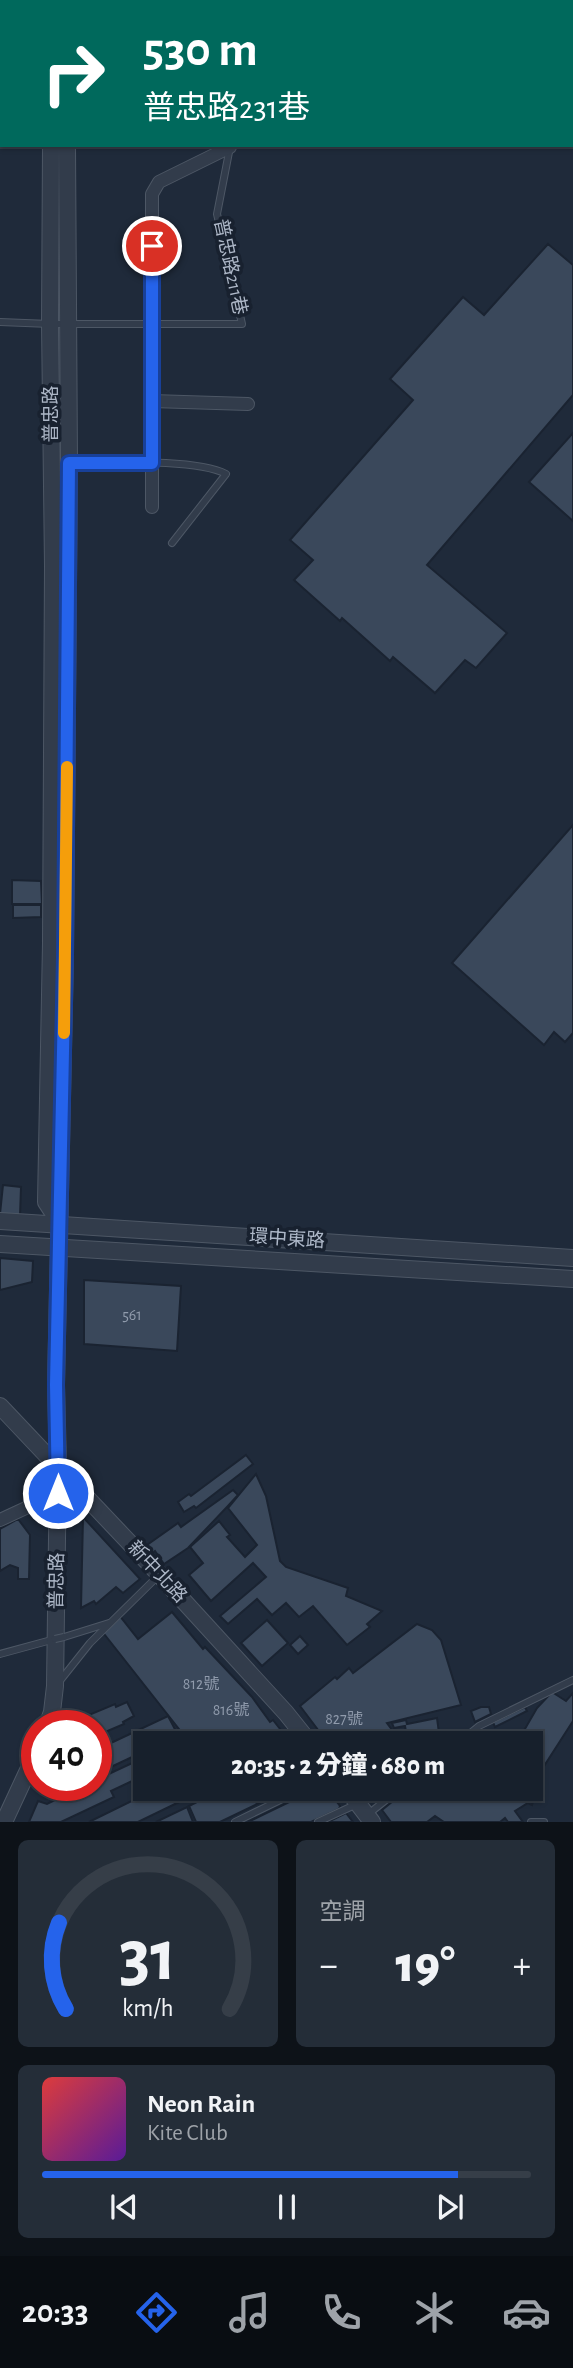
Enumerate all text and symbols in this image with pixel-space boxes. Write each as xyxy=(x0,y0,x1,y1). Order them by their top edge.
text: 530 m xyxy=(143,26,258,75)
icon: right xyxy=(28,28,119,119)
text: 普忠路231巷 xyxy=(143,92,310,124)
pin xyxy=(122,216,182,276)
street label: 普忠路211巷 xyxy=(211,217,251,317)
icon: arrive xyxy=(133,227,171,265)
street label: 普忠路 xyxy=(40,385,61,443)
street label: 環中東路 xyxy=(248,1226,326,1251)
house number: 561 xyxy=(122,1307,142,1323)
position arrow xyxy=(21,1456,95,1530)
street label: 新中北路 xyxy=(124,1536,191,1606)
street label: 普忠路 xyxy=(45,1552,67,1610)
house number: 812號 xyxy=(183,1676,219,1692)
house number: 816號 xyxy=(213,1702,249,1718)
speed limit sign: 40 xyxy=(21,1710,112,1801)
house number: 827號 xyxy=(325,1711,363,1727)
text: 20:35 · 2 分鐘 · 680 m xyxy=(231,1753,445,1779)
text: 空調 xyxy=(320,1901,366,1924)
text: 31 xyxy=(119,1922,177,1995)
text: 19° xyxy=(395,1939,455,1991)
text: − xyxy=(320,1947,338,1985)
text: + xyxy=(513,1947,531,1985)
text: km/h xyxy=(122,1996,174,2021)
text: Neon Rain xyxy=(147,2091,255,2117)
text: Kite Club xyxy=(147,2122,228,2145)
icon: previous xyxy=(105,2188,143,2226)
icon: pause xyxy=(268,2188,306,2226)
icon: next xyxy=(431,2188,469,2226)
icon: directions xyxy=(132,2288,181,2337)
icon: music xyxy=(225,2288,274,2337)
icon: phone xyxy=(317,2288,366,2337)
icon: climate xyxy=(410,2288,459,2337)
icon: car xyxy=(502,2288,551,2337)
text: 20:33 xyxy=(22,2296,88,2328)

